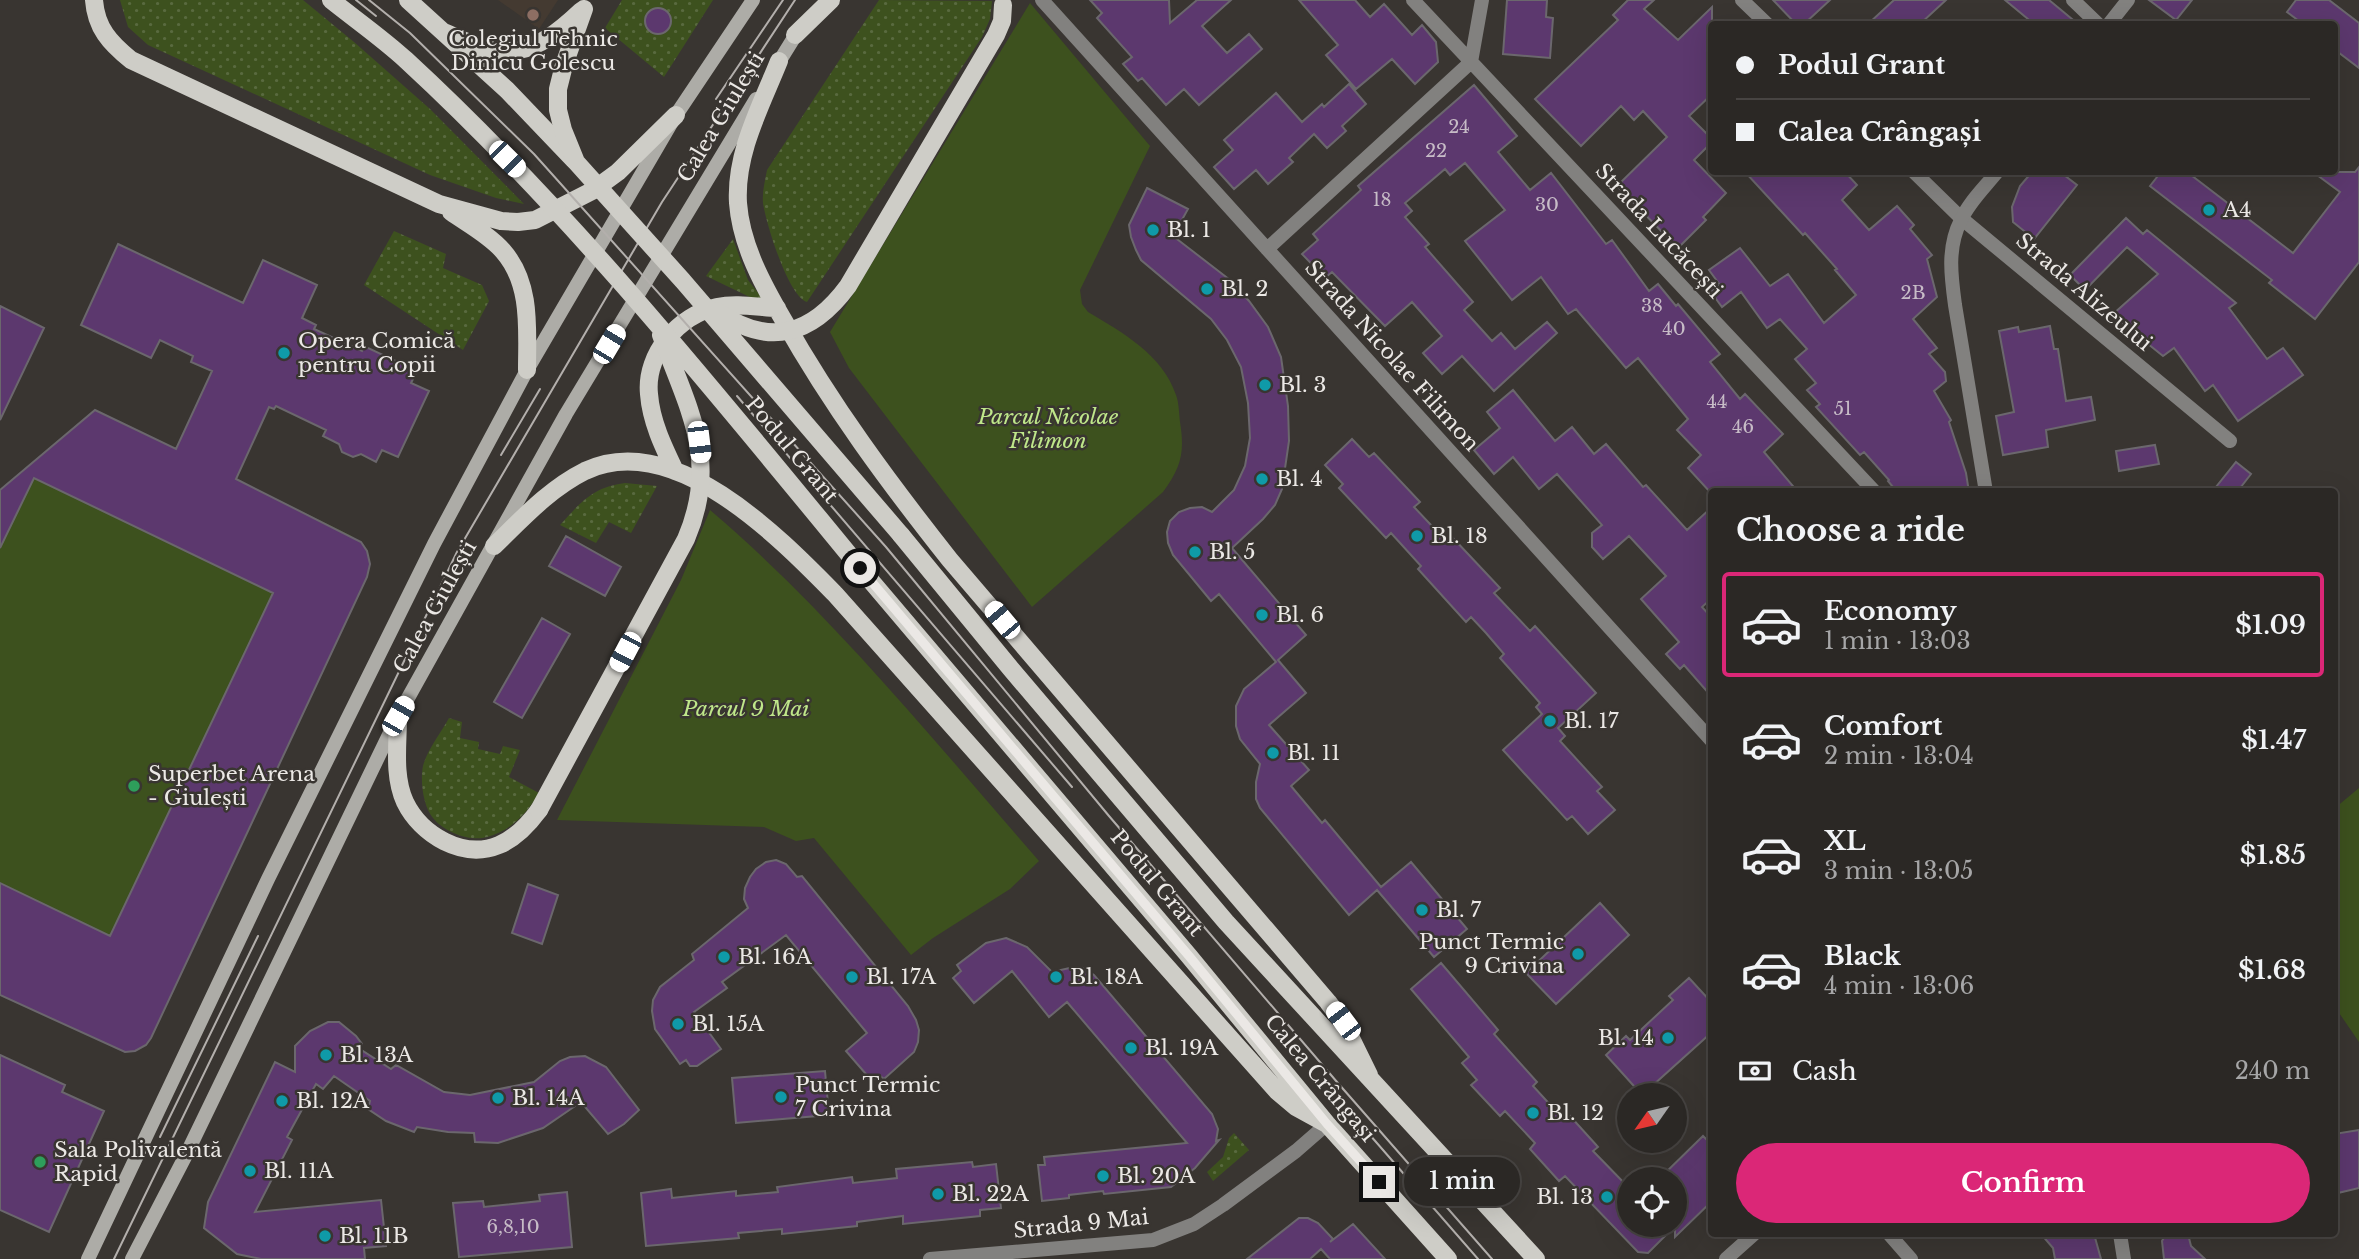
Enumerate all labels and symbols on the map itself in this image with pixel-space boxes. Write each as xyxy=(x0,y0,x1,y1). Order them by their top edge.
marker: Colegiul Tehnic Dinicu Golescu xyxy=(525,7,541,23)
place label: Colegiul Tehnic Dinicu Golescu xyxy=(448,26,618,76)
street label: Calea Giulești xyxy=(672,47,770,187)
house number: 24 xyxy=(1448,116,1470,138)
car xyxy=(485,137,530,181)
house number: 22 xyxy=(1425,140,1447,162)
street label: Strada Lucăcești xyxy=(1590,158,1728,304)
house number: 18 xyxy=(1373,189,1391,211)
house number: 30 xyxy=(1535,194,1559,216)
place label: A4 xyxy=(2222,197,2252,223)
marker: A4 xyxy=(2201,202,2217,218)
place label: Bl. 1 xyxy=(1167,217,1211,243)
marker: Bl. 1 xyxy=(1145,222,1161,238)
street label: Strada Alizeului xyxy=(2011,227,2157,357)
street label: Strada Nicolae Filimon xyxy=(1299,255,1485,457)
place label: Bl. 2 xyxy=(1221,276,1268,302)
marker: Bl. 2 xyxy=(1199,281,1215,297)
house number: 2B xyxy=(1901,282,1925,304)
house number: 38 xyxy=(1641,295,1663,317)
house number: 40 xyxy=(1662,318,1686,340)
car xyxy=(590,321,629,367)
place label: Opera Comică pentru Copii xyxy=(298,328,455,378)
marker: Opera Comică pentru Copii xyxy=(276,345,292,361)
place label: Bl. 3 xyxy=(1279,372,1326,398)
marker: Bl. 3 xyxy=(1257,377,1273,393)
street label: Podul Grant xyxy=(740,391,844,509)
house number: 44 xyxy=(1706,391,1728,413)
house number: 51 xyxy=(1834,398,1852,420)
park label: Parcul Nicolae Filimon xyxy=(977,404,1119,454)
house number: 46 xyxy=(1732,416,1754,438)
car xyxy=(687,420,712,464)
place label: Bl. 4 xyxy=(1276,466,1323,492)
marker: Bl. 4 xyxy=(1254,471,1270,487)
place label: Bl. 18 xyxy=(1431,523,1488,549)
marker: Bl. 18 xyxy=(1409,528,1425,544)
street label: Calea Giulești xyxy=(388,536,482,678)
place label: Bl. 5 xyxy=(1209,539,1255,565)
marker: Bl. 5 xyxy=(1187,544,1203,560)
route start xyxy=(844,552,876,584)
car xyxy=(981,597,1024,643)
place label: Bl. 6 xyxy=(1276,602,1324,628)
marker: Bl. 6 xyxy=(1254,607,1270,623)
car xyxy=(606,629,645,675)
car xyxy=(379,693,418,739)
park label: Parcul 9 Mai xyxy=(681,696,810,722)
place label: Bl. 17 xyxy=(1564,708,1619,734)
marker: Bl. 17 xyxy=(1542,713,1558,729)
place label: Bl. 11 xyxy=(1287,740,1340,766)
marker: Bl. 11 xyxy=(1265,745,1281,761)
place label: Superbet Arena - Giulești xyxy=(148,761,315,811)
marker: Superbet Arena - Giulești xyxy=(126,778,142,794)
street label: Podul Grant xyxy=(1105,824,1209,942)
place label: Bl. 7 xyxy=(1436,897,1482,923)
marker: Bl. 7 xyxy=(1414,902,1430,918)
place label: Punct Termic 9 Crivina xyxy=(1419,929,1564,979)
place label: Bl. 16A xyxy=(738,944,812,970)
marker: Punct Termic 9 Crivina xyxy=(1570,946,1586,962)
marker: Bl. 16A xyxy=(716,949,732,965)
place label: Bl. 17A xyxy=(866,964,937,990)
place label: Bl. 18A xyxy=(1070,964,1144,990)
marker: Bl. 17A xyxy=(844,969,860,985)
marker: Bl. 18A xyxy=(1048,969,1064,985)
car xyxy=(1322,998,1365,1044)
street label: Calea Crângași xyxy=(1259,1009,1381,1147)
place label: Bl. 15A xyxy=(692,1011,765,1037)
marker: Bl. 15A xyxy=(670,1016,686,1032)
place label: Bl. 14 xyxy=(1598,1025,1654,1051)
marker: Bl. 14 xyxy=(1660,1030,1676,1046)
place label: Bl. 19A xyxy=(1145,1035,1219,1061)
marker: Bl. 19A xyxy=(1123,1040,1139,1056)
place label: Bl. 13A xyxy=(340,1042,414,1068)
marker: Bl. 13A xyxy=(318,1047,334,1063)
place label: Punct Termic 7 Crivina xyxy=(795,1072,940,1122)
north arrow xyxy=(1617,1083,1687,1153)
place label: Bl. 14A xyxy=(512,1085,585,1111)
place label: Bl. 12A xyxy=(296,1088,370,1114)
marker: Punct Termic 7 Crivina xyxy=(773,1089,789,1105)
marker: Bl. 14A xyxy=(490,1090,506,1106)
marker: Bl. 12A xyxy=(274,1093,290,1109)
place label: Bl. 12 xyxy=(1547,1100,1604,1126)
marker: Bl. 12 xyxy=(1525,1105,1541,1121)
place label: Sala Polivalentă Rapid xyxy=(54,1137,222,1187)
marker: Sala Polivalentă Rapid xyxy=(32,1154,48,1170)
place label: Bl. 11A xyxy=(264,1158,334,1184)
callout: 1 min xyxy=(1404,1158,1519,1206)
marker: Bl. 11A xyxy=(242,1163,258,1179)
place label: Bl. 20A xyxy=(1117,1163,1196,1189)
route end xyxy=(1363,1166,1395,1198)
marker: Bl. 20A xyxy=(1095,1168,1111,1184)
place label: Bl. 22A xyxy=(952,1181,1029,1207)
place label: Bl. 13 xyxy=(1536,1184,1593,1210)
marker: Bl. 22A xyxy=(930,1186,946,1202)
marker: Bl. 13 xyxy=(1599,1189,1615,1205)
street label: Strada 9 Mai xyxy=(1012,1204,1150,1244)
house number: 6,8,10 xyxy=(486,1216,540,1238)
place label: Bl. 11B xyxy=(339,1223,408,1249)
marker: Bl. 11B xyxy=(317,1228,333,1244)

